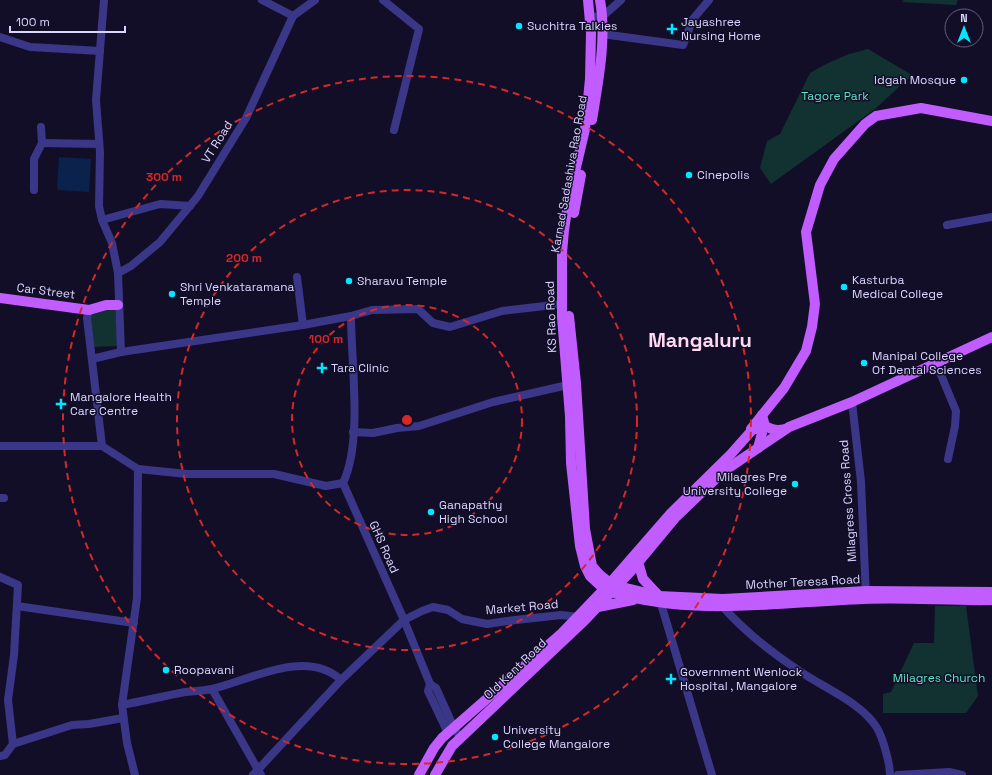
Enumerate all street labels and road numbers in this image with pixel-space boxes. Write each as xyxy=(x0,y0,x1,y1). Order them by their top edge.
street label: Karnad Sadashiva Rao Road xyxy=(547,94,591,254)
street label: VT Road xyxy=(198,118,236,166)
street label: Car Street xyxy=(16,279,76,303)
street label: KS Rao Road xyxy=(542,281,560,353)
street label: Milagress Cross Road xyxy=(836,439,860,563)
street label: GHS Road xyxy=(365,518,403,576)
street label: Mother Teresa Road xyxy=(745,571,861,593)
street label: Market Road xyxy=(485,596,559,618)
street label: Old Kent Road xyxy=(480,635,550,703)

